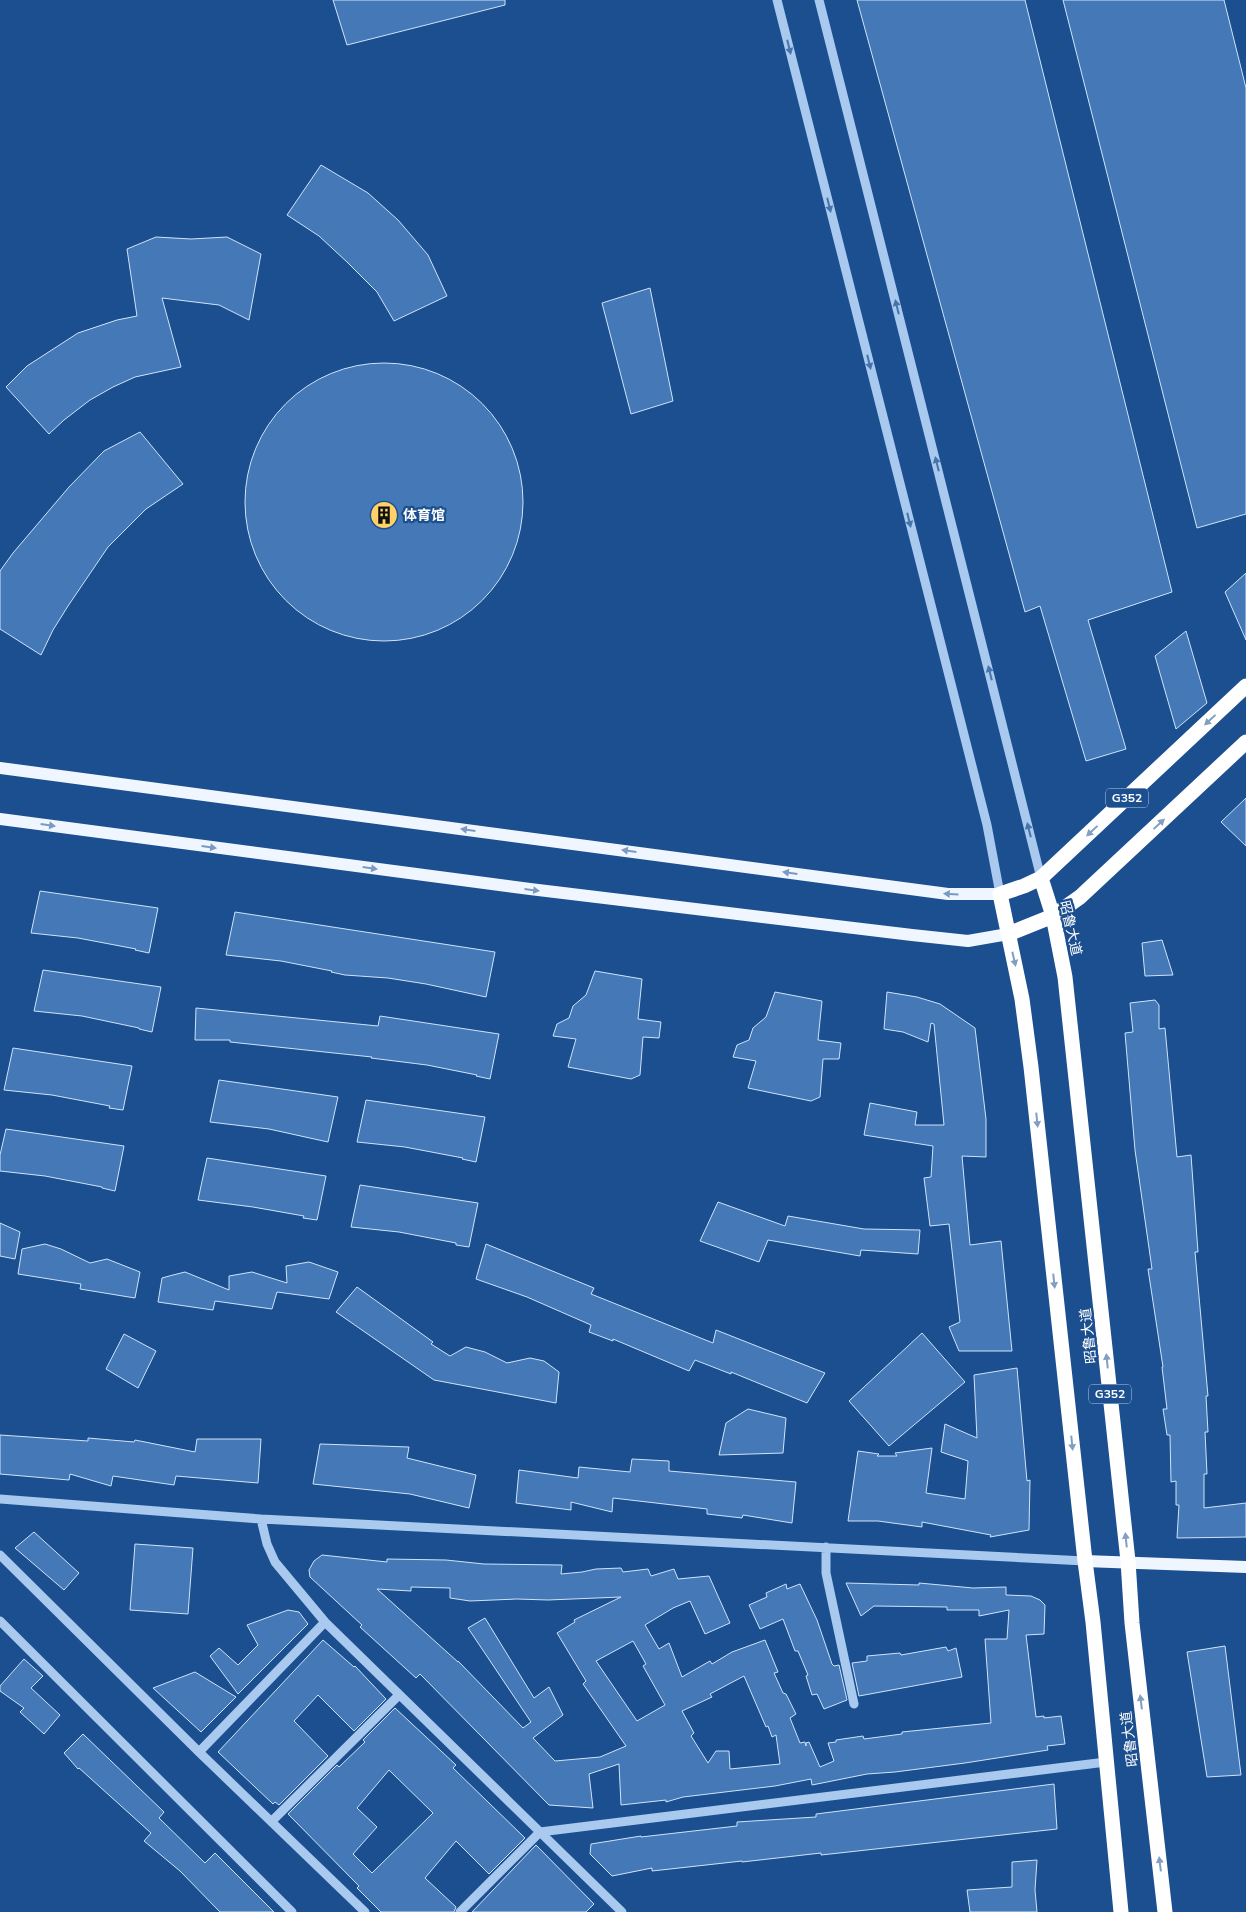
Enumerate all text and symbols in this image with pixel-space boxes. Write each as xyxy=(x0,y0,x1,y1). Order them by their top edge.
one-way arrow xyxy=(786,40,794,55)
one-way arrow xyxy=(826,197,834,212)
one-way arrow xyxy=(893,299,901,314)
one-way arrow xyxy=(866,355,874,370)
one-way arrow xyxy=(933,457,941,472)
building icon: 体育馆 xyxy=(369,500,399,530)
place label: 体育馆 xyxy=(403,506,445,524)
one-way arrow xyxy=(906,512,914,527)
one-way arrow xyxy=(985,665,993,680)
one-way arrow xyxy=(1205,714,1217,726)
road number: G352 xyxy=(1106,788,1148,808)
one-way arrow xyxy=(1152,818,1164,830)
one-way arrow xyxy=(41,821,57,829)
one-way arrow xyxy=(1025,823,1033,838)
one-way arrow xyxy=(1086,825,1098,837)
one-way arrow xyxy=(459,826,475,834)
one-way arrow xyxy=(202,843,218,851)
one-way arrow xyxy=(620,847,636,855)
one-way arrow xyxy=(363,864,379,872)
one-way arrow xyxy=(781,869,797,877)
one-way arrow xyxy=(524,886,540,894)
one-way arrow xyxy=(943,889,959,897)
street label: 昭鲁大道 xyxy=(1056,899,1086,957)
one-way arrow xyxy=(1010,952,1018,967)
one-way arrow xyxy=(1033,1112,1041,1128)
one-way arrow xyxy=(1050,1274,1058,1290)
street label: 昭鲁大道 xyxy=(1076,1307,1100,1365)
one-way arrow xyxy=(1103,1353,1111,1369)
road number: G352 xyxy=(1089,1385,1131,1404)
one-way arrow xyxy=(1068,1435,1076,1451)
one-way arrow xyxy=(1122,1532,1130,1548)
one-way arrow xyxy=(1137,1694,1145,1710)
street label: 昭鲁大道 xyxy=(1117,1710,1141,1768)
one-way arrow xyxy=(1156,1855,1164,1871)

